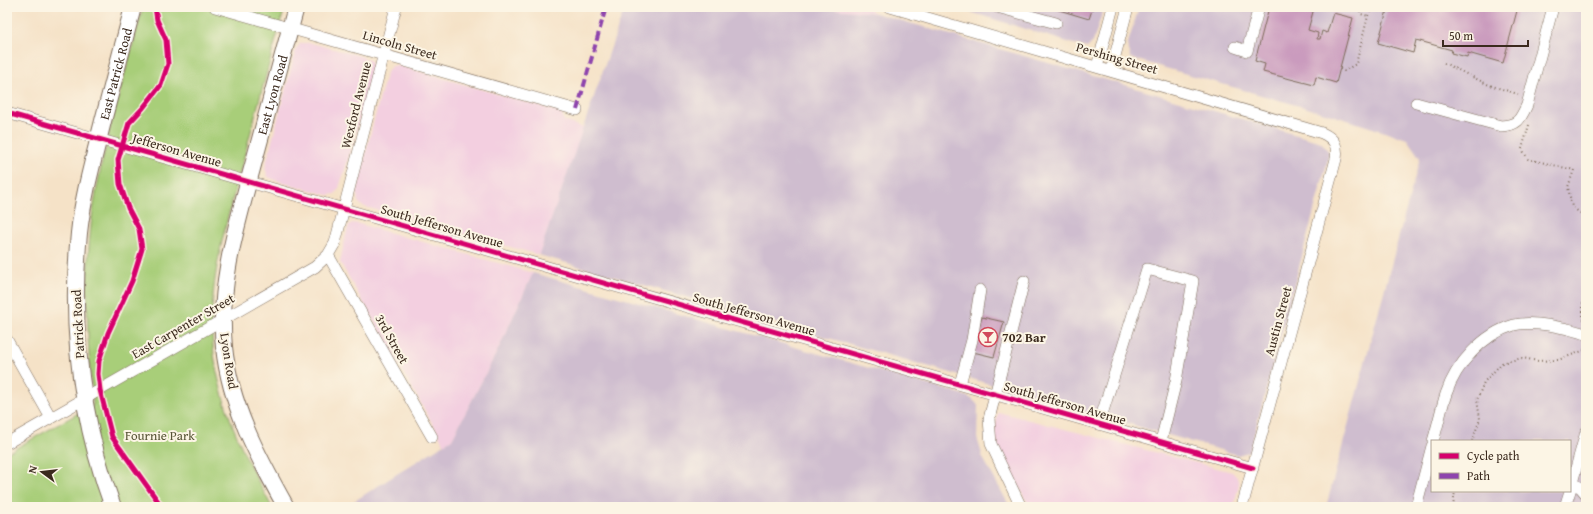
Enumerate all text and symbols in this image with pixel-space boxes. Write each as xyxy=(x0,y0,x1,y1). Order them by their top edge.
scale bar xyxy=(1443,22,1528,48)
street label: Lincoln Street xyxy=(361,25,440,65)
street label: East Patrick Road xyxy=(94,26,137,122)
text: 50 m xyxy=(1449,27,1473,44)
street label: Pershing Street xyxy=(1074,37,1160,79)
street label: East Lyon Road xyxy=(252,53,292,137)
street label: Wexford Avenue xyxy=(336,60,376,150)
street label: Jefferson Avenue xyxy=(128,128,224,172)
street label: South Jefferson Avenue xyxy=(379,199,505,253)
street label: Austin Street xyxy=(1260,284,1297,358)
street label: South Jefferson Avenue xyxy=(691,287,817,341)
street label: Patrick Road xyxy=(67,289,89,359)
street label: East Carpenter Street xyxy=(128,289,238,363)
street label: 3rd Street xyxy=(371,311,414,368)
bar icon: 702 Bar xyxy=(977,326,999,348)
place label: 702 Bar xyxy=(1002,328,1046,347)
street label: Lyon Road xyxy=(215,332,243,390)
street label: South Jefferson Avenue xyxy=(1002,376,1128,430)
park label: Fournie Park xyxy=(125,426,195,445)
legend xyxy=(1431,440,1571,492)
text: Cycle path xyxy=(1467,447,1520,464)
north arrow xyxy=(22,452,62,492)
text: N xyxy=(24,463,41,475)
text: Path xyxy=(1467,467,1490,484)

